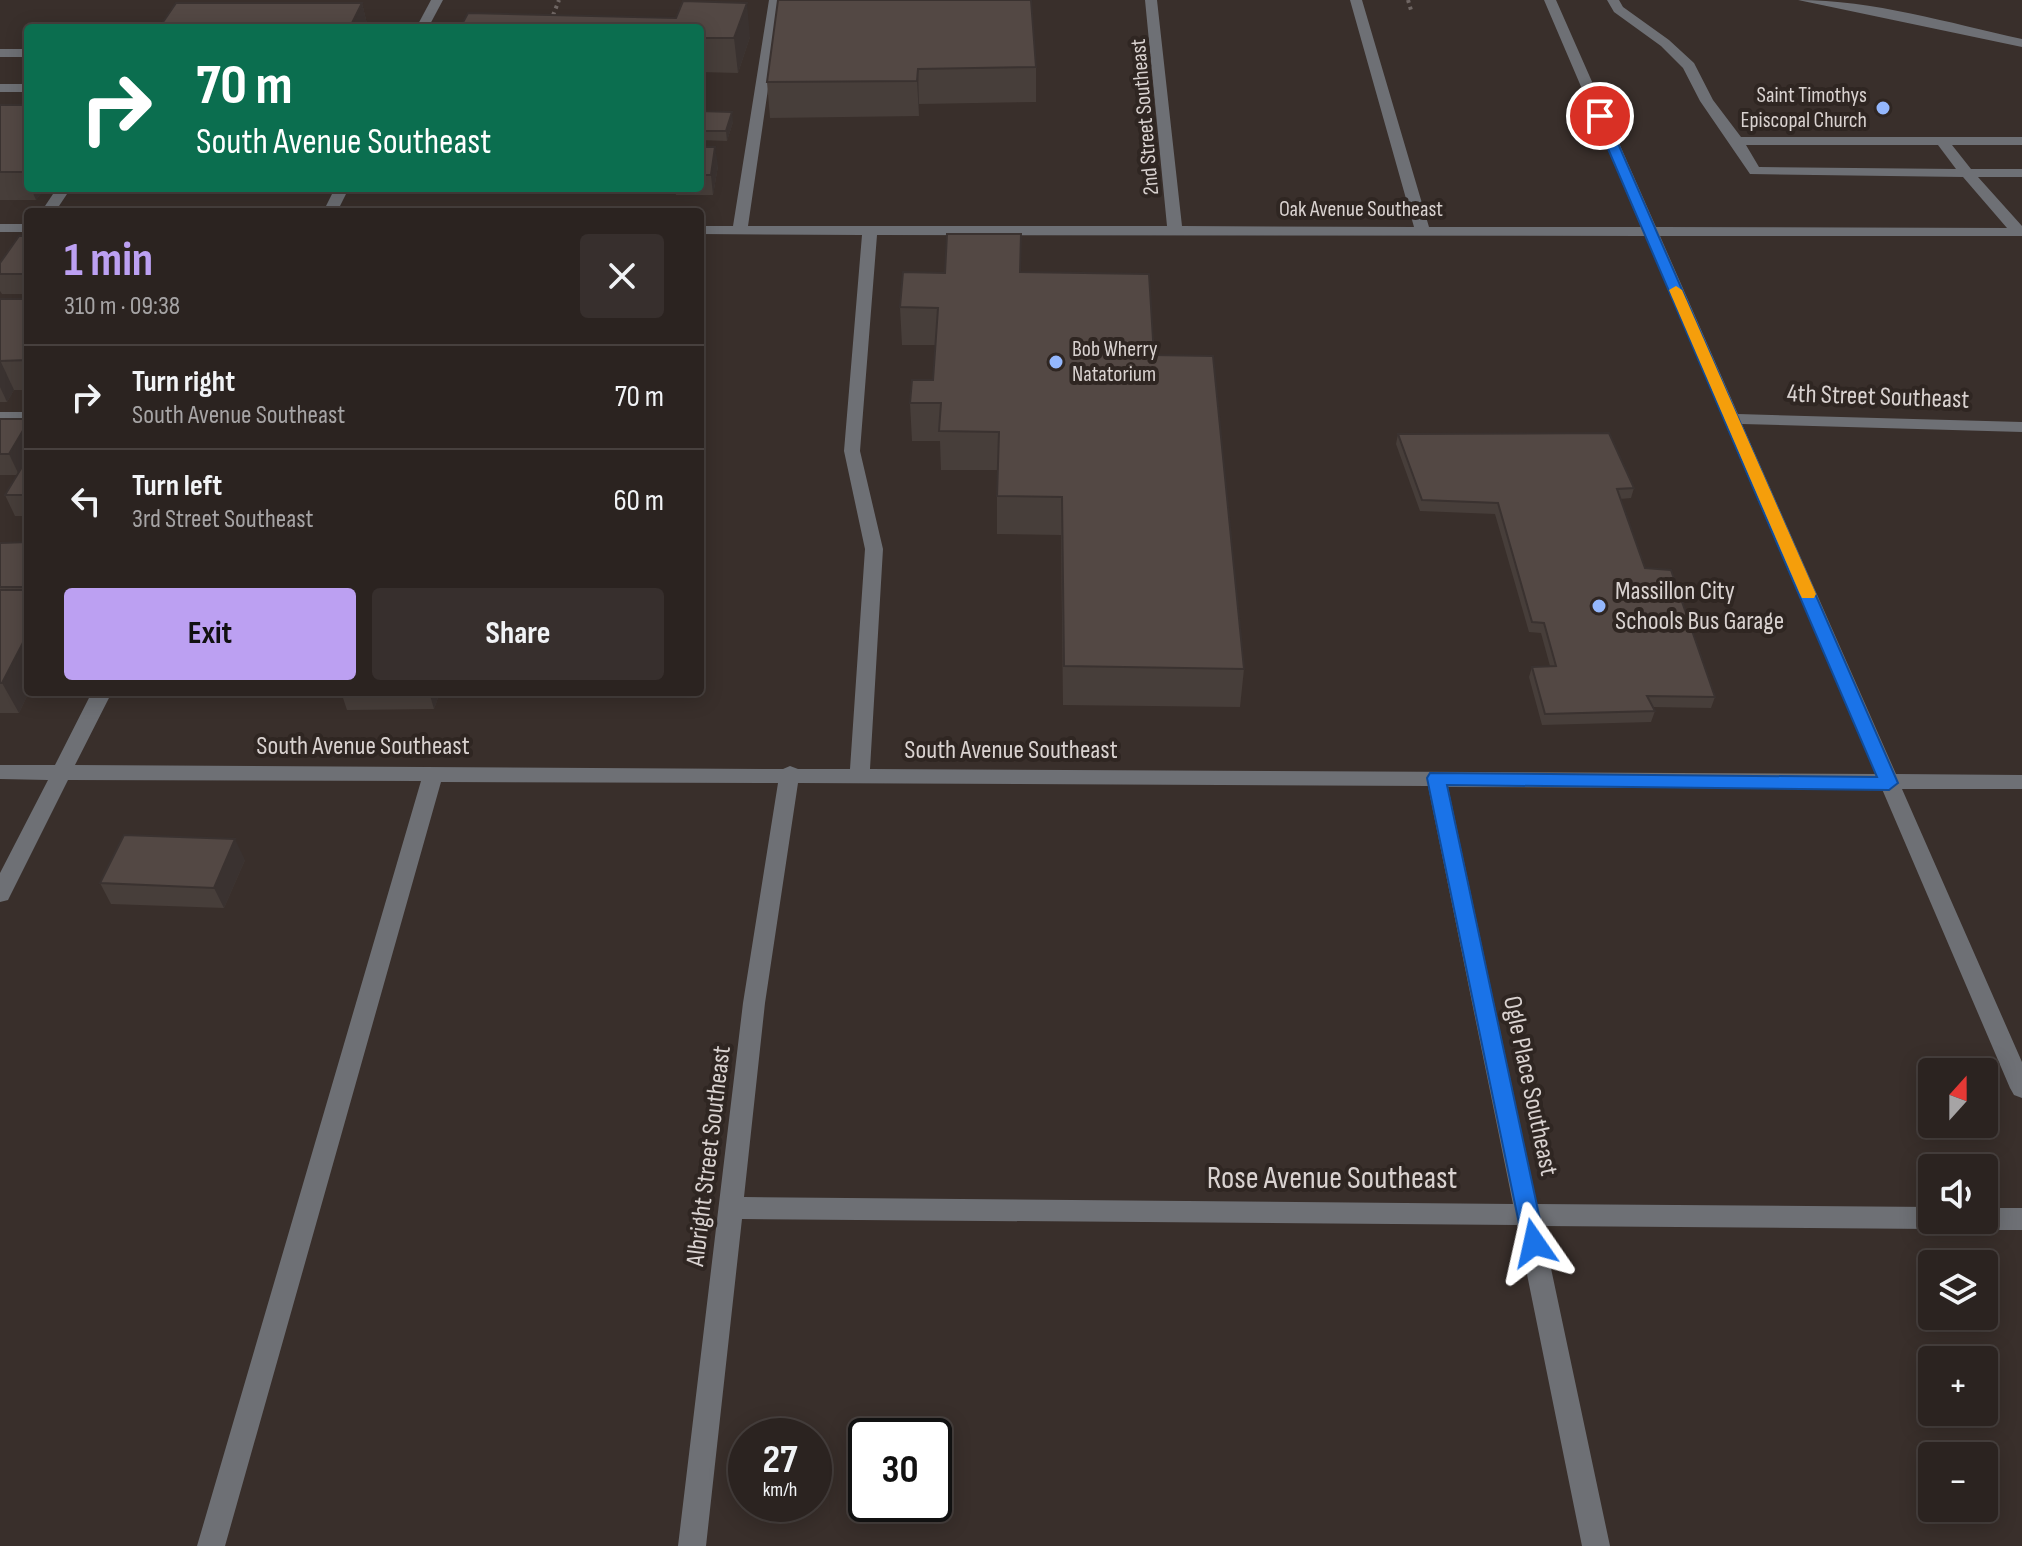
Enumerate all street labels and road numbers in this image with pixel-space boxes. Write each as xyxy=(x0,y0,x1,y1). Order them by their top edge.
street label: 2nd Street Southeast xyxy=(1125,37,1165,196)
street label: Oak Avenue Southeast xyxy=(1279,196,1443,223)
street label: 4th Street Southeast xyxy=(1786,378,1970,416)
street label: South Avenue Southeast xyxy=(256,731,470,762)
street label: South Avenue Southeast xyxy=(904,735,1118,766)
street label: Ogle Place Southeast xyxy=(1496,993,1564,1179)
street label: Albright Street Southeast xyxy=(680,1044,738,1269)
street label: Rose Avenue Southeast xyxy=(1207,1159,1457,1198)

